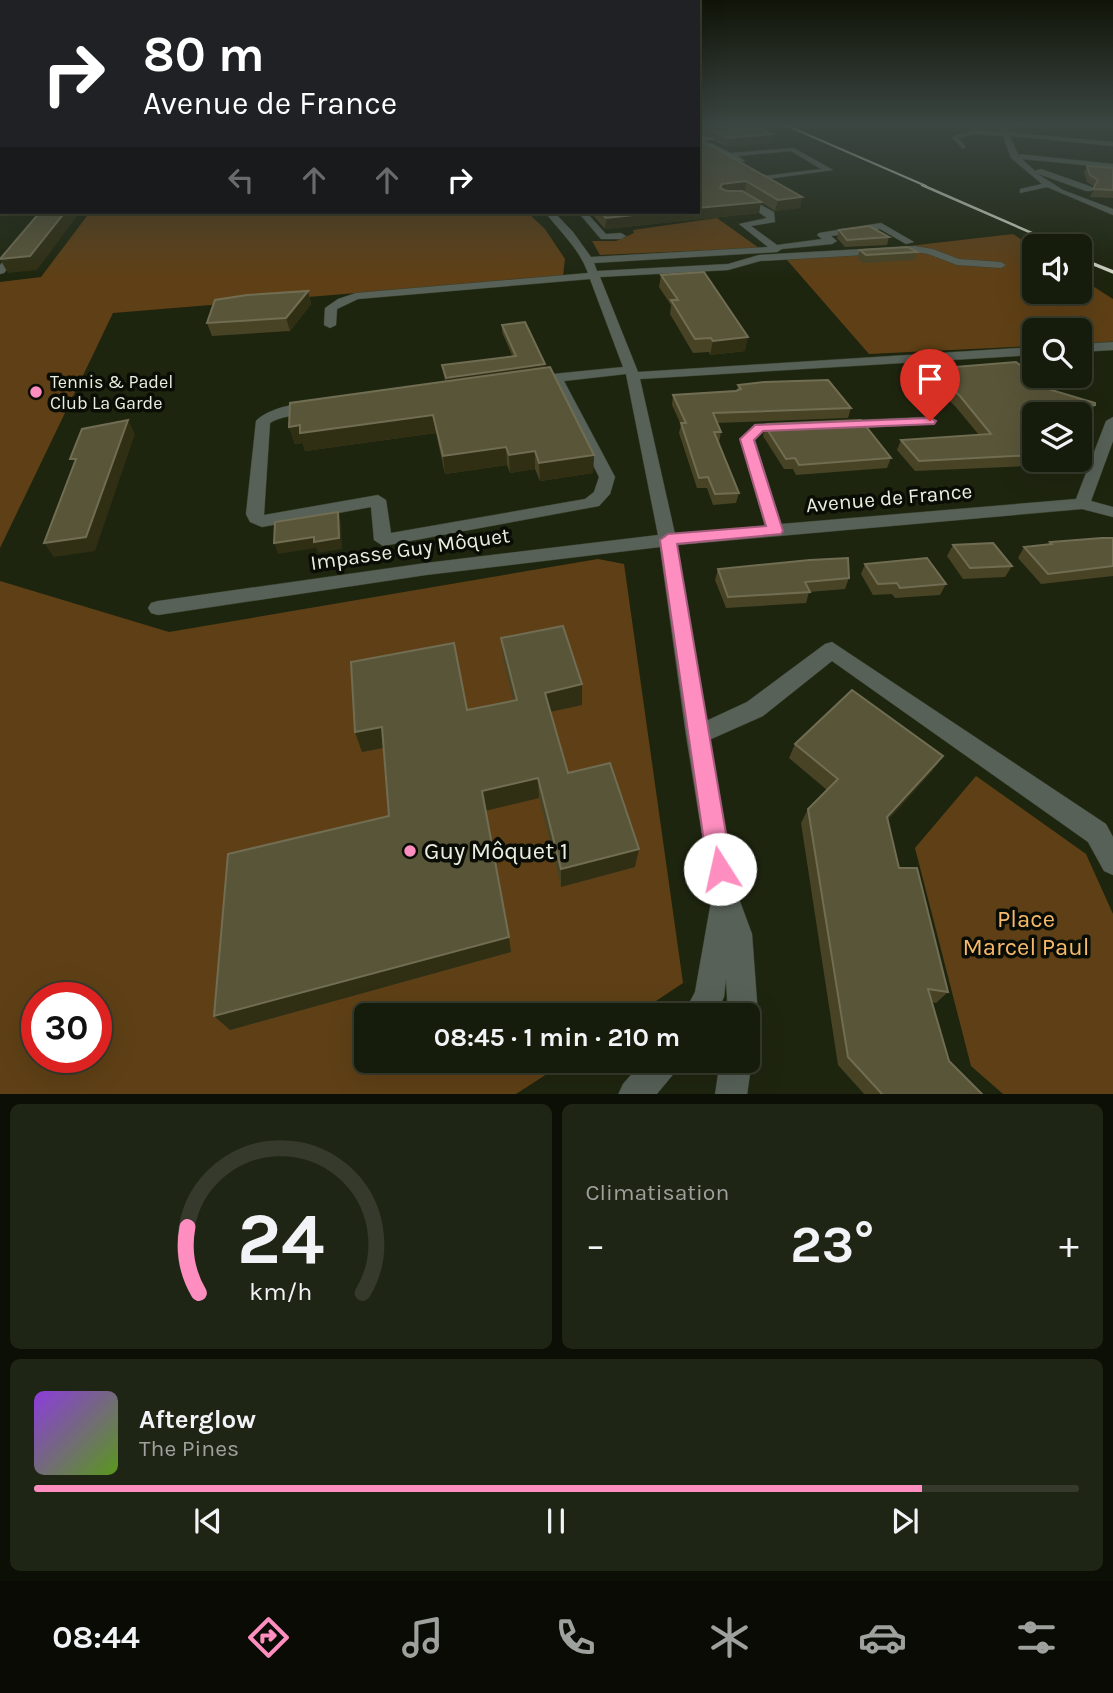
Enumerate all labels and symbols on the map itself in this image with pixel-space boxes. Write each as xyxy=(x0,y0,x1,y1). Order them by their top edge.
pin xyxy=(900,349,960,421)
place label: Tennis & Padel Club La Garde xyxy=(50,371,173,414)
marker: Tennis & Padel Club La Garde xyxy=(28,384,44,400)
street label: Avenue de France xyxy=(805,479,973,517)
street label: Impasse Guy Môquet xyxy=(309,523,511,575)
position arrow xyxy=(683,832,757,906)
place label: Guy Môquet 1 xyxy=(424,837,568,865)
marker: Guy Môquet 1 xyxy=(402,843,418,859)
park label: Place Marcel Paul xyxy=(962,905,1090,961)
speed limit sign: 30 xyxy=(21,982,112,1073)

